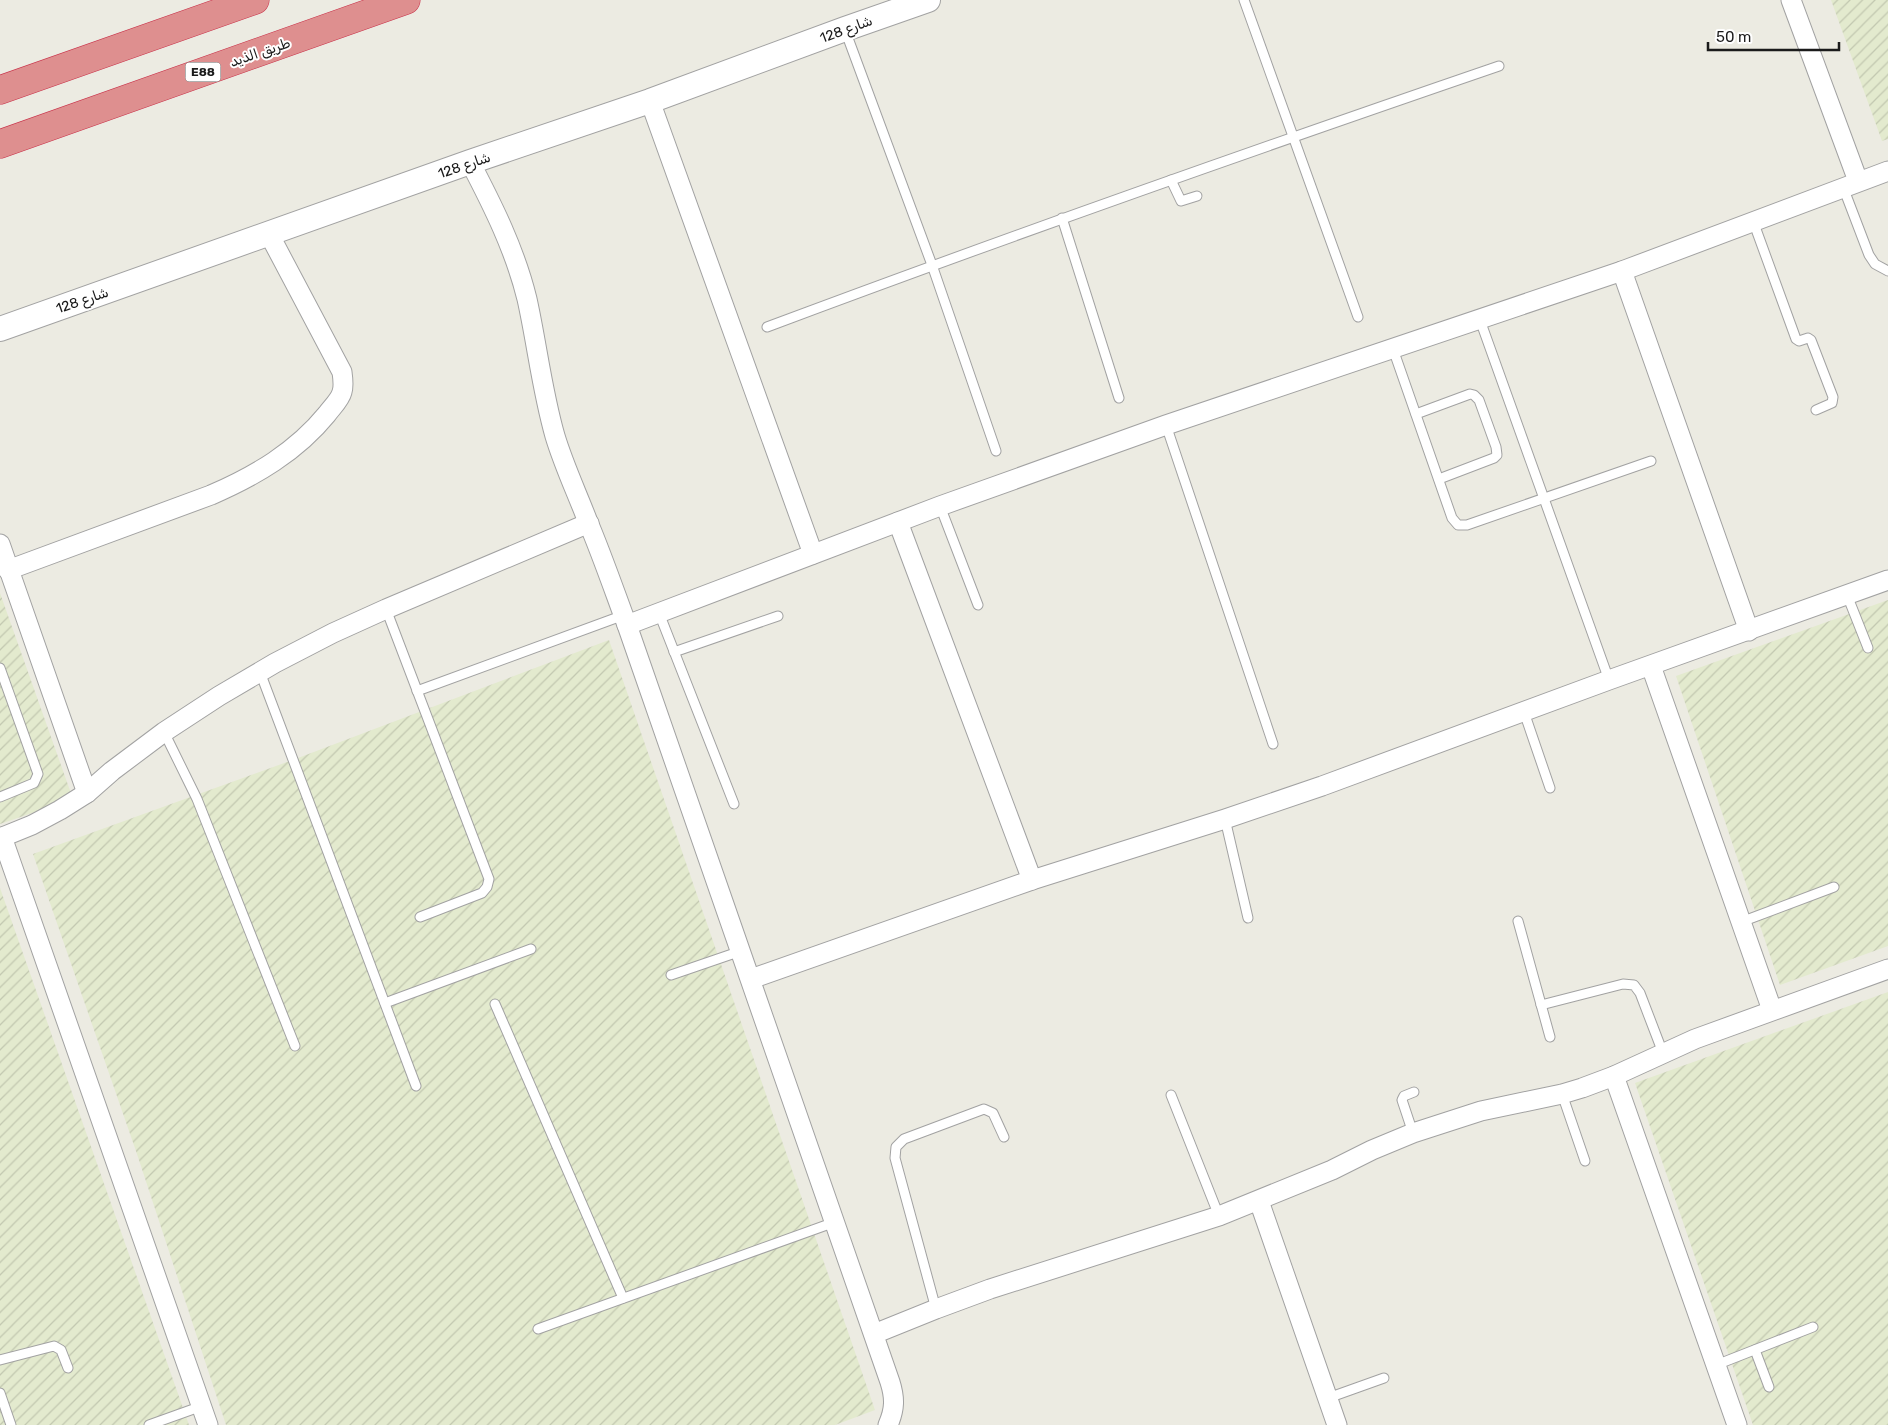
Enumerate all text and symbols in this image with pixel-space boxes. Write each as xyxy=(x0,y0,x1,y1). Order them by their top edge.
street label: شارع 128 xyxy=(818,12,875,49)
scale bar xyxy=(1708,20,1839,52)
text: 50 m xyxy=(1716,28,1751,46)
street label: طريق الذيد xyxy=(228,34,293,71)
road number: E88 xyxy=(186,62,220,82)
street label: شارع 128 xyxy=(436,149,493,184)
street label: شارع 128 xyxy=(54,284,111,319)

